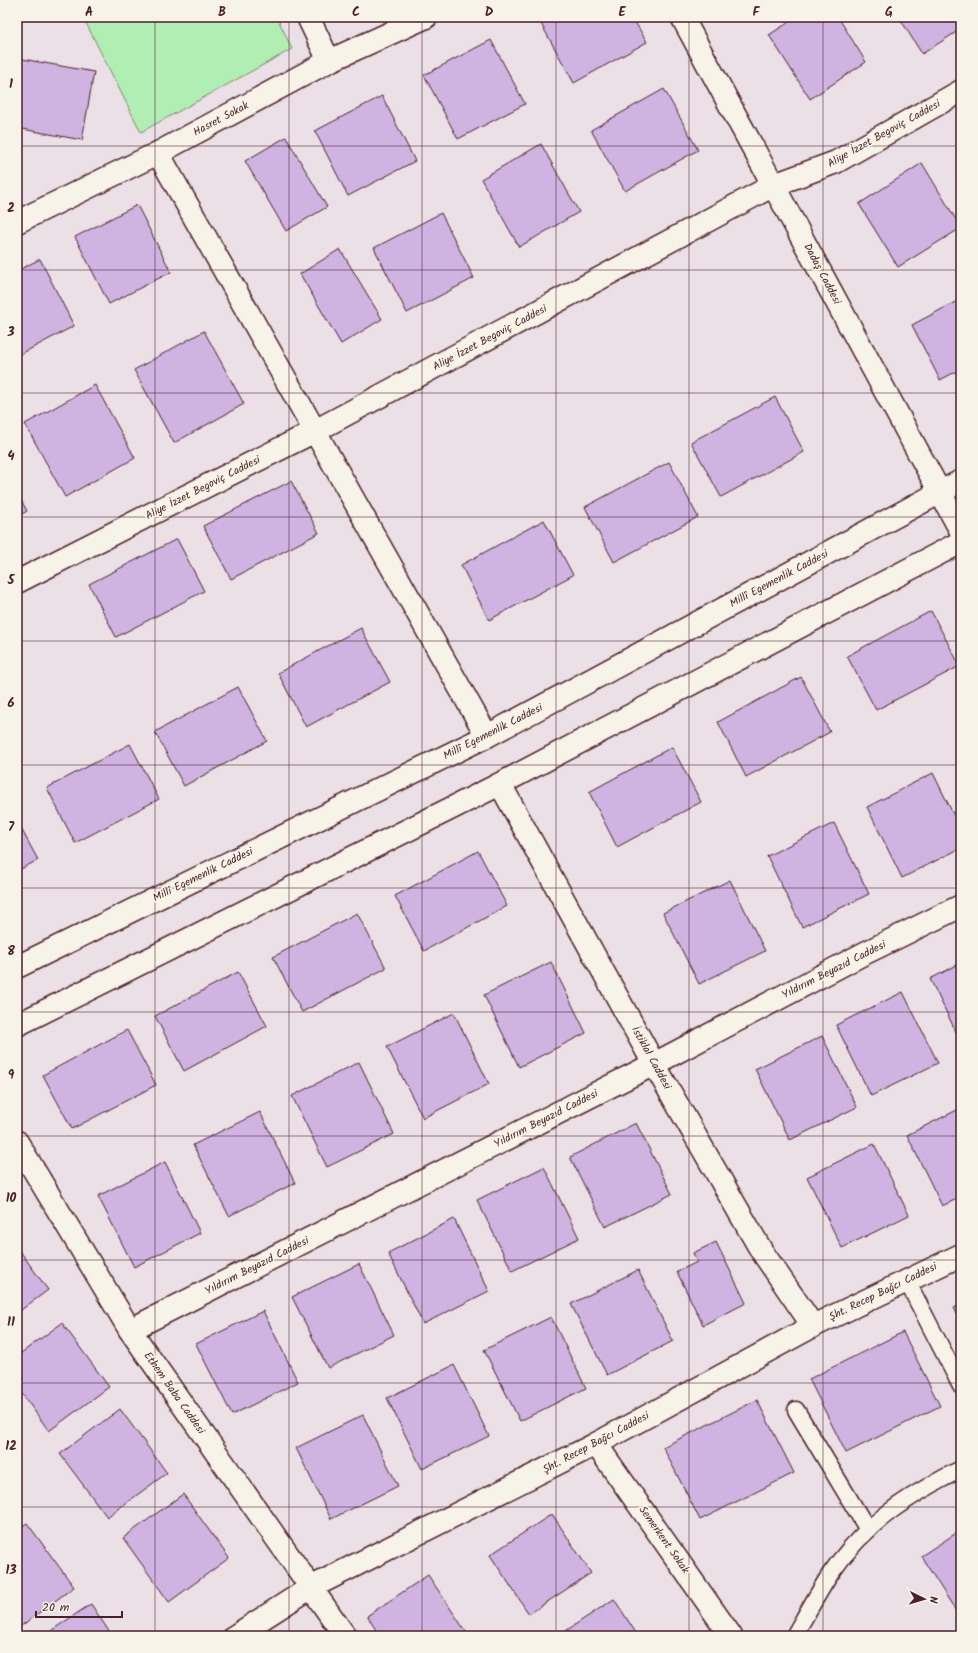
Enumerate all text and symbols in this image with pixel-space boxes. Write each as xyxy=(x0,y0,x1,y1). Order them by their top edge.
text: A xyxy=(85,2,93,23)
text: B xyxy=(218,2,226,23)
text: C xyxy=(352,2,360,23)
text: D xyxy=(485,2,494,23)
text: E xyxy=(618,2,626,23)
text: F xyxy=(752,2,760,23)
text: G xyxy=(885,2,893,23)
text: 1 xyxy=(9,74,13,95)
street label: Aliye İzzet Begoviç Caddesi xyxy=(824,95,944,173)
street label: Hasret Sokak xyxy=(190,96,253,141)
text: 2 xyxy=(7,198,15,219)
street label: Dadaş Caddesi xyxy=(798,240,846,308)
street label: Aliye İzzet Begoviç Caddesi xyxy=(430,300,551,376)
text: 3 xyxy=(6,322,15,343)
text: 4 xyxy=(7,446,15,467)
street label: Aliye İzzet Begoviç Caddesi xyxy=(142,451,264,525)
street label: Millî Egemenlik Caddesi xyxy=(726,545,832,613)
text: 5 xyxy=(7,570,16,591)
text: 6 xyxy=(7,693,15,714)
street label: Millî Egemenlik Caddesi xyxy=(440,699,546,765)
text: 7 xyxy=(8,817,15,838)
street label: Millî Egemenlik Caddesi xyxy=(150,843,257,907)
street label: Yıldırım Beyazıd Caddesi xyxy=(779,936,890,1004)
text: 8 xyxy=(7,941,15,962)
street label: İstiklal Caddesi xyxy=(626,1023,676,1093)
text: 9 xyxy=(8,1065,15,1086)
street label: Yıldırım Beyazıd Caddesi xyxy=(491,1085,602,1153)
text: 10 xyxy=(6,1188,17,1209)
street label: Yıldırım Beyazıd Caddesi xyxy=(202,1232,313,1300)
street label: Şht. Recep Bağcı Caddesi xyxy=(826,1258,941,1326)
text: 11 xyxy=(7,1312,15,1333)
street label: Ethem Baba Caddesi xyxy=(139,1348,209,1438)
street label: Şht. Recep Bağcı Caddesi xyxy=(539,1407,653,1479)
text: 12 xyxy=(5,1436,17,1457)
street label: Semerkent Sokak xyxy=(634,1502,695,1578)
text: 13 xyxy=(5,1560,17,1581)
north arrow xyxy=(904,1579,944,1619)
scale bar xyxy=(36,1593,122,1619)
text: N xyxy=(924,1596,942,1604)
text: 20 m xyxy=(42,1598,70,1617)

